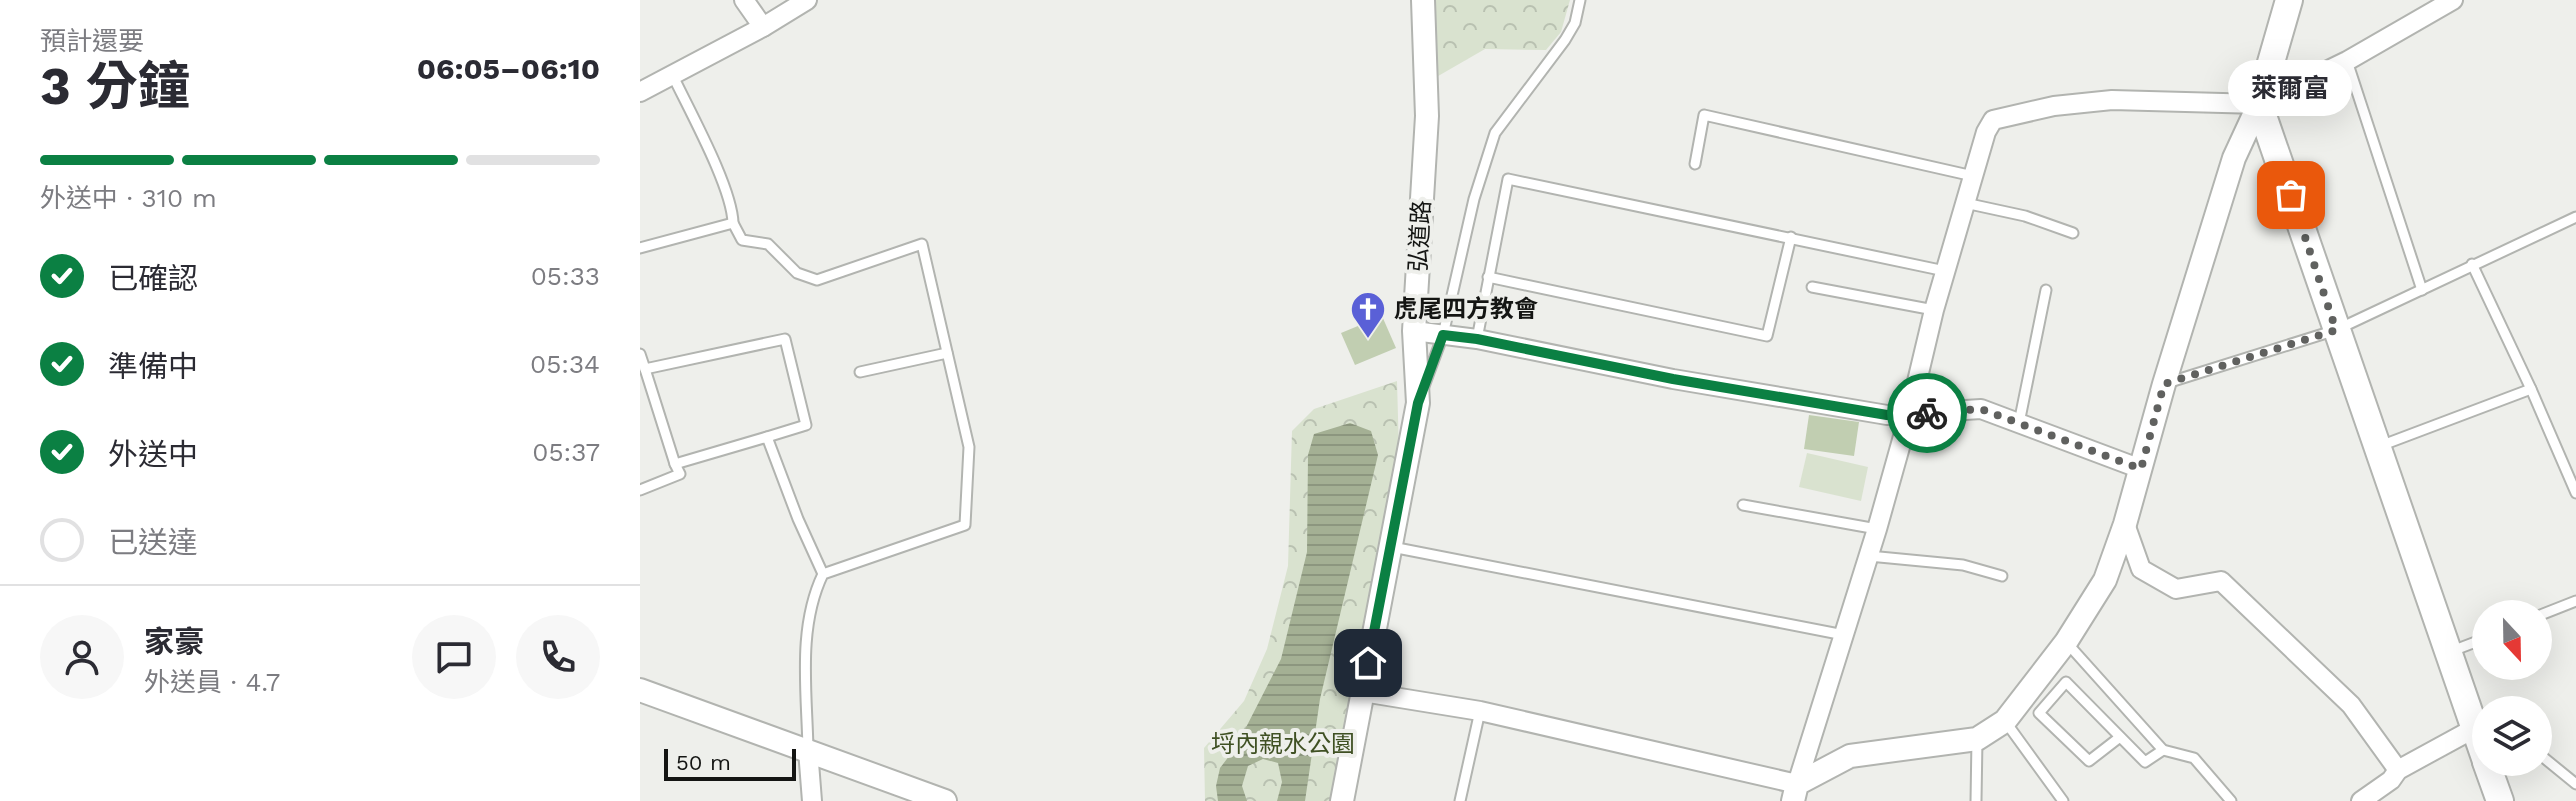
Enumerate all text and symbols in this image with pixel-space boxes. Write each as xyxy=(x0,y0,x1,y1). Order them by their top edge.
text: 預計還要 xyxy=(40,26,144,56)
text: 06:05–06:10 xyxy=(417,51,600,86)
text: 3 分鐘 xyxy=(40,56,190,117)
callout: 萊爾富 xyxy=(2229,59,2353,115)
text: 萊爾富 xyxy=(2251,73,2329,103)
pin xyxy=(2257,161,2325,229)
icon: bag xyxy=(2269,173,2313,217)
text: 外送中 · 310 m xyxy=(40,183,217,213)
street label: 弘道路 xyxy=(1404,199,1436,273)
icon: check xyxy=(40,254,84,298)
text: 已確認 xyxy=(108,261,198,296)
text: 05:33 xyxy=(531,261,600,291)
church icon: 虎尾四方教會 xyxy=(1349,290,1387,340)
place label: 虎尾四方教會 xyxy=(1394,295,1538,323)
icon: check xyxy=(40,342,84,386)
text: 準備中 xyxy=(108,349,198,384)
text: 05:34 xyxy=(530,349,600,379)
courier xyxy=(1887,373,1967,453)
icon: bike xyxy=(1905,391,1949,435)
icon: check xyxy=(40,430,84,474)
text: 外送中 xyxy=(108,437,198,472)
text: 05:37 xyxy=(532,437,600,467)
text: 已送達 xyxy=(108,525,198,560)
north arrow xyxy=(2472,600,2552,680)
map controls xyxy=(2472,600,2552,776)
button: person xyxy=(40,615,124,699)
button: chat xyxy=(412,615,496,699)
button: phone xyxy=(516,615,600,699)
text: 家豪 xyxy=(144,624,204,659)
pin xyxy=(1334,629,1402,697)
icon: home xyxy=(1346,641,1390,685)
text: 外送員 · 4.7 xyxy=(144,667,280,697)
button: layers xyxy=(2472,696,2552,776)
park label: 埒內親水公園 xyxy=(1211,730,1355,758)
scale bar xyxy=(664,745,796,781)
text: 50 m xyxy=(676,750,731,775)

